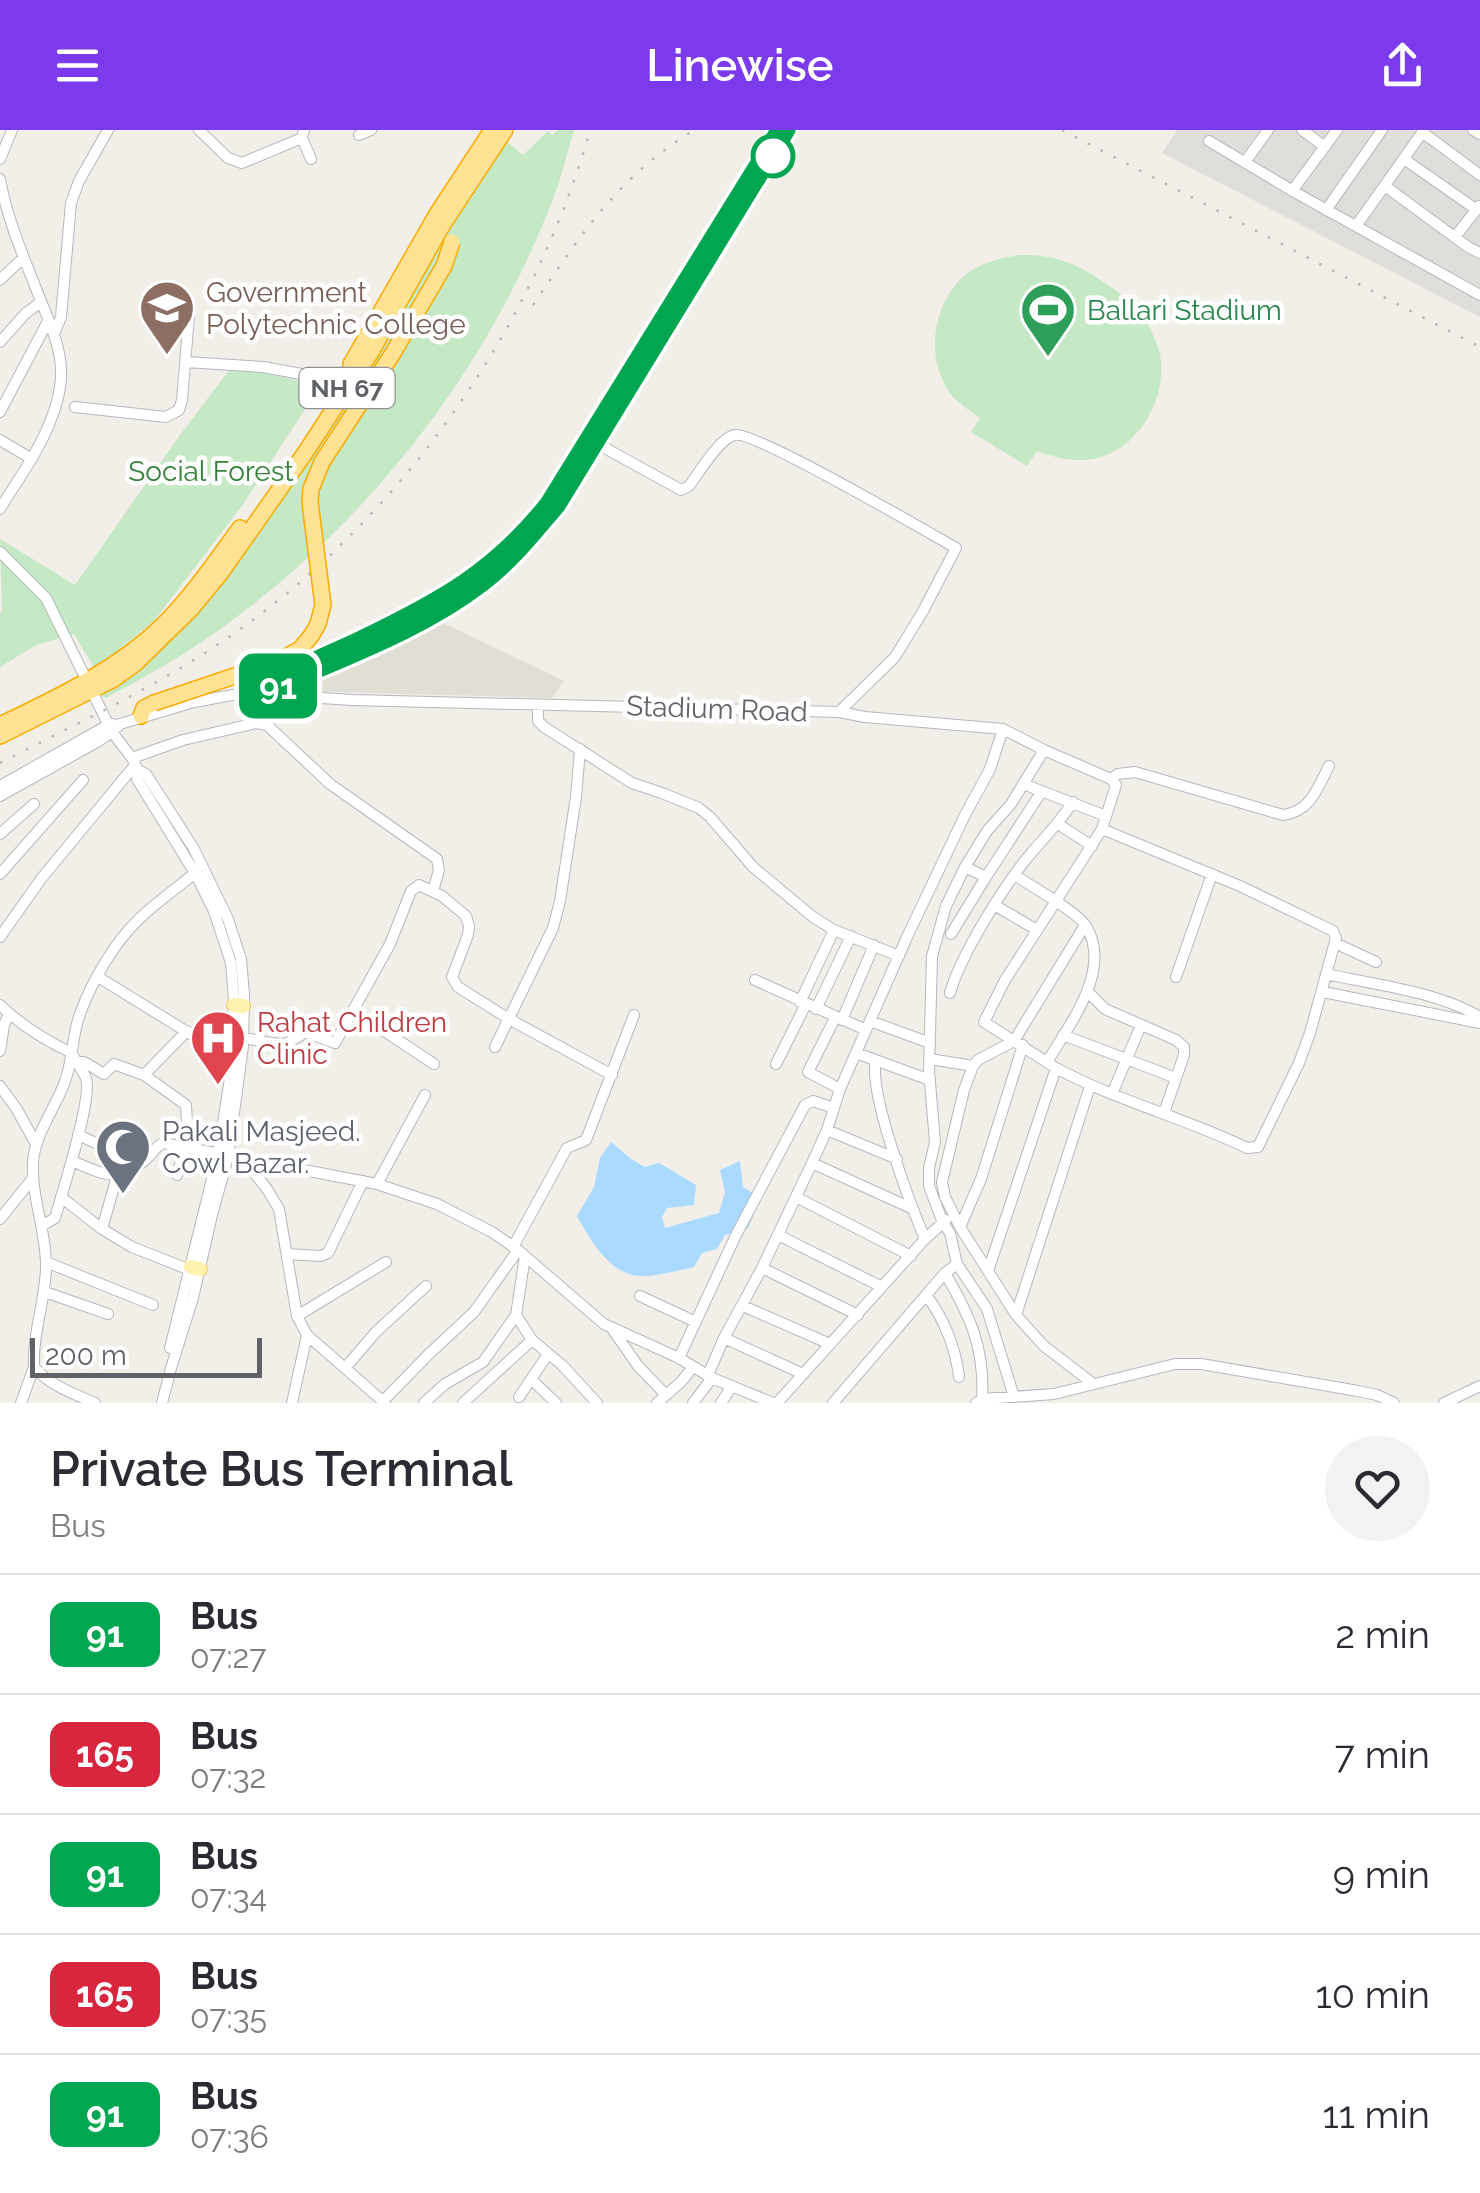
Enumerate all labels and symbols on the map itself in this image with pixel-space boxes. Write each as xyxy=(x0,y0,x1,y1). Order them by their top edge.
unlabelled marker xyxy=(752,135,794,177)
place label: Government Polytechnic College xyxy=(206,276,466,341)
school or university icon: Government Polytechnic College xyxy=(137,278,197,357)
sports icon: Ballari Stadium xyxy=(1018,280,1078,359)
place label: Ballari Stadium xyxy=(1087,294,1282,327)
road number: NH 67 xyxy=(300,368,394,408)
park label: Social Forest xyxy=(128,455,294,488)
line badge: 91 xyxy=(233,654,323,718)
street label: Stadium Road xyxy=(626,689,808,729)
place label: Rahat Children Clinic xyxy=(257,1006,447,1071)
hospital icon: Rahat Children Clinic xyxy=(188,1008,248,1087)
place label: Pakali Masjeed. Cowl Bazar. xyxy=(162,1115,361,1180)
mosque icon: Pakali Masjeed. Cowl Bazar. xyxy=(93,1117,153,1196)
scale bar xyxy=(30,1333,262,1378)

